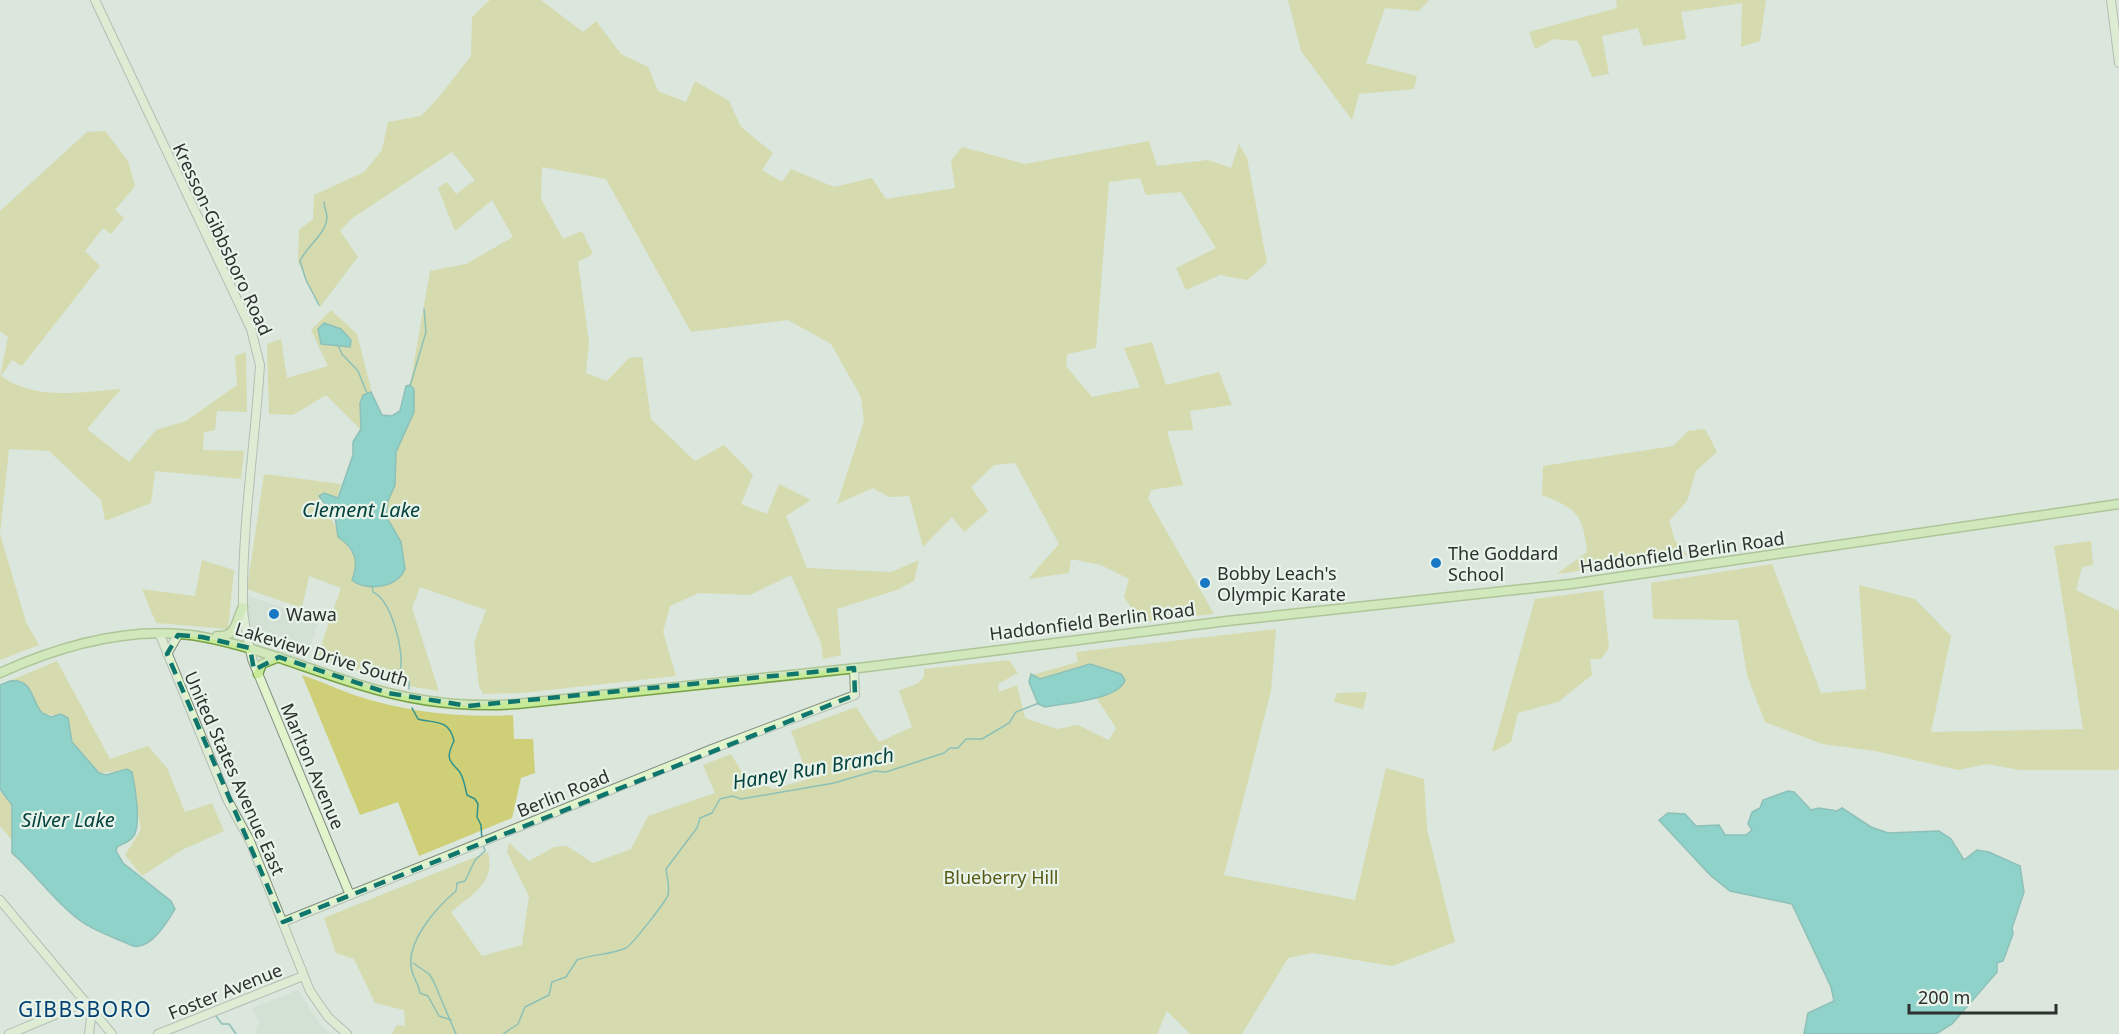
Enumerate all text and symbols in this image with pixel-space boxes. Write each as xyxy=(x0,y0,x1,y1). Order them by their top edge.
street label: Kresson-Gibbsboro Road xyxy=(168,139,278,339)
water label: Clement Lake xyxy=(302,496,420,523)
street label: Haddonfield Berlin Road xyxy=(1578,526,1786,578)
place label: The Goddard School xyxy=(1448,541,1558,586)
marker: The Goddard School xyxy=(1429,556,1443,570)
place label: Bobby Leach's Olympic Karate xyxy=(1217,561,1346,606)
marker: Bobby Leach's Olympic Karate xyxy=(1198,576,1212,590)
street label: Haddonfield Berlin Road xyxy=(988,596,1196,646)
place label: Wawa xyxy=(286,602,337,626)
marker: Wawa xyxy=(267,607,281,621)
street label: Lakeview Drive South xyxy=(232,616,412,692)
street label: United States Avenue East xyxy=(179,667,291,879)
street label: Marlton Avenue xyxy=(276,699,350,833)
water label: Haney Run Branch xyxy=(730,740,896,796)
street label: Berlin Road xyxy=(513,764,613,822)
water label: Silver Lake xyxy=(21,806,115,833)
park label: Blueberry Hill xyxy=(944,865,1058,889)
street label: Foster Avenue xyxy=(164,957,286,1025)
scale bar xyxy=(1909,977,2056,1015)
text: 200 m xyxy=(1918,985,1970,1009)
district label: GIBBSBORO xyxy=(18,995,152,1023)

